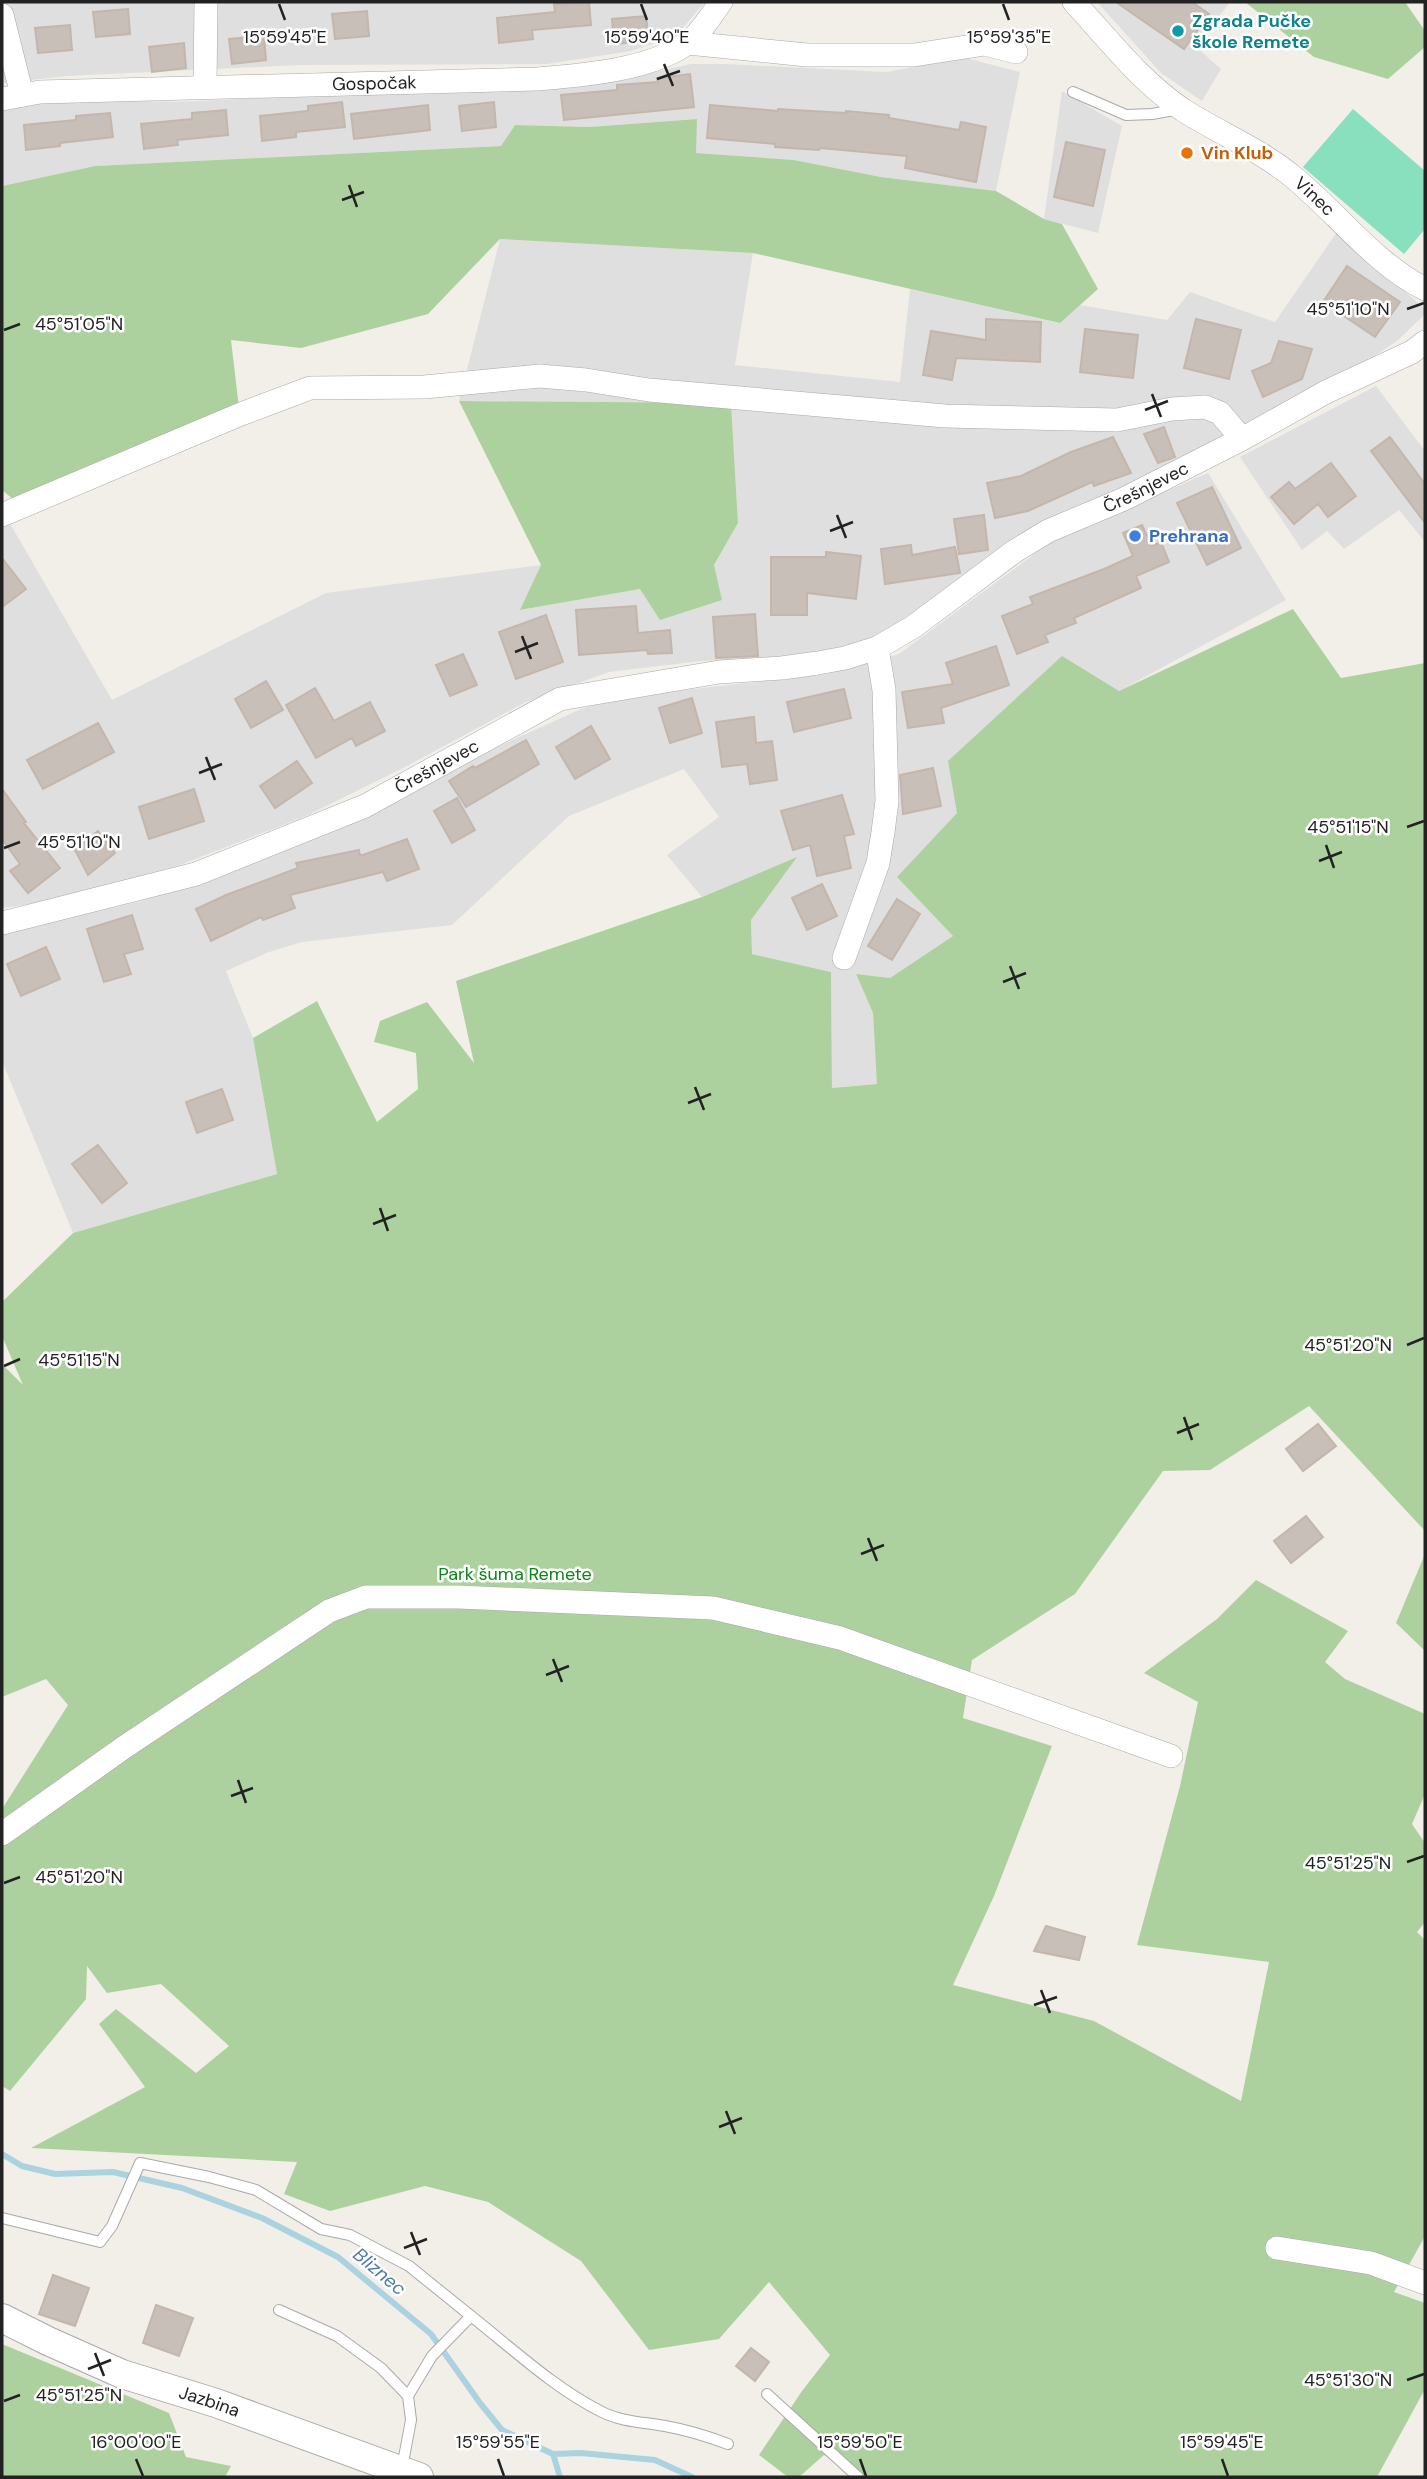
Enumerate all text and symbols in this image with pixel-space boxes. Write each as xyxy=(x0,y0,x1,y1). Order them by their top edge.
place label: Zgrada Pučke škole Remete xyxy=(1192,9,1311,54)
marker: Zgrada Pučke škole Remete xyxy=(1170,23,1186,39)
text: 15°59'45"E xyxy=(243,25,327,49)
text: 15°59'40"E xyxy=(604,25,690,49)
text: 15°59'35"E xyxy=(967,25,1051,49)
street label: Gospočak xyxy=(332,70,417,96)
place label: Vin Klub xyxy=(1201,141,1273,165)
marker: Vin Klub xyxy=(1179,145,1195,161)
street label: Vinec xyxy=(1289,171,1340,221)
text: 45°51'10"N xyxy=(1306,297,1390,321)
text: 45°51'05"N xyxy=(35,312,123,336)
street label: Črešnjevec xyxy=(1099,456,1193,518)
place label: Prehrana xyxy=(1149,524,1229,548)
marker: Prehrana xyxy=(1127,528,1143,544)
street label: Črešnjevec xyxy=(390,734,483,799)
text: 45°51'15"N xyxy=(1307,815,1389,839)
text: 45°51'10"N xyxy=(37,830,121,854)
text: 45°51'20"N xyxy=(1304,1333,1392,1357)
text: 45°51'15"N xyxy=(38,1348,120,1372)
park label: Park šuma Remete xyxy=(438,1562,592,1586)
text: 45°51'25"N xyxy=(1305,1851,1391,1875)
text: 45°51'20"N xyxy=(35,1865,123,1889)
water label: Bliznec xyxy=(348,2242,411,2301)
text: 45°51'30"N xyxy=(1304,2368,1392,2392)
street label: Jazbina xyxy=(176,2380,243,2423)
text: 45°51'25"N xyxy=(36,2383,122,2407)
text: 16°00'00"E xyxy=(91,2430,181,2454)
text: 15°59'55"E xyxy=(456,2430,540,2454)
text: 15°59'50"E xyxy=(817,2430,903,2454)
text: 15°59'45"E xyxy=(1180,2430,1264,2454)

